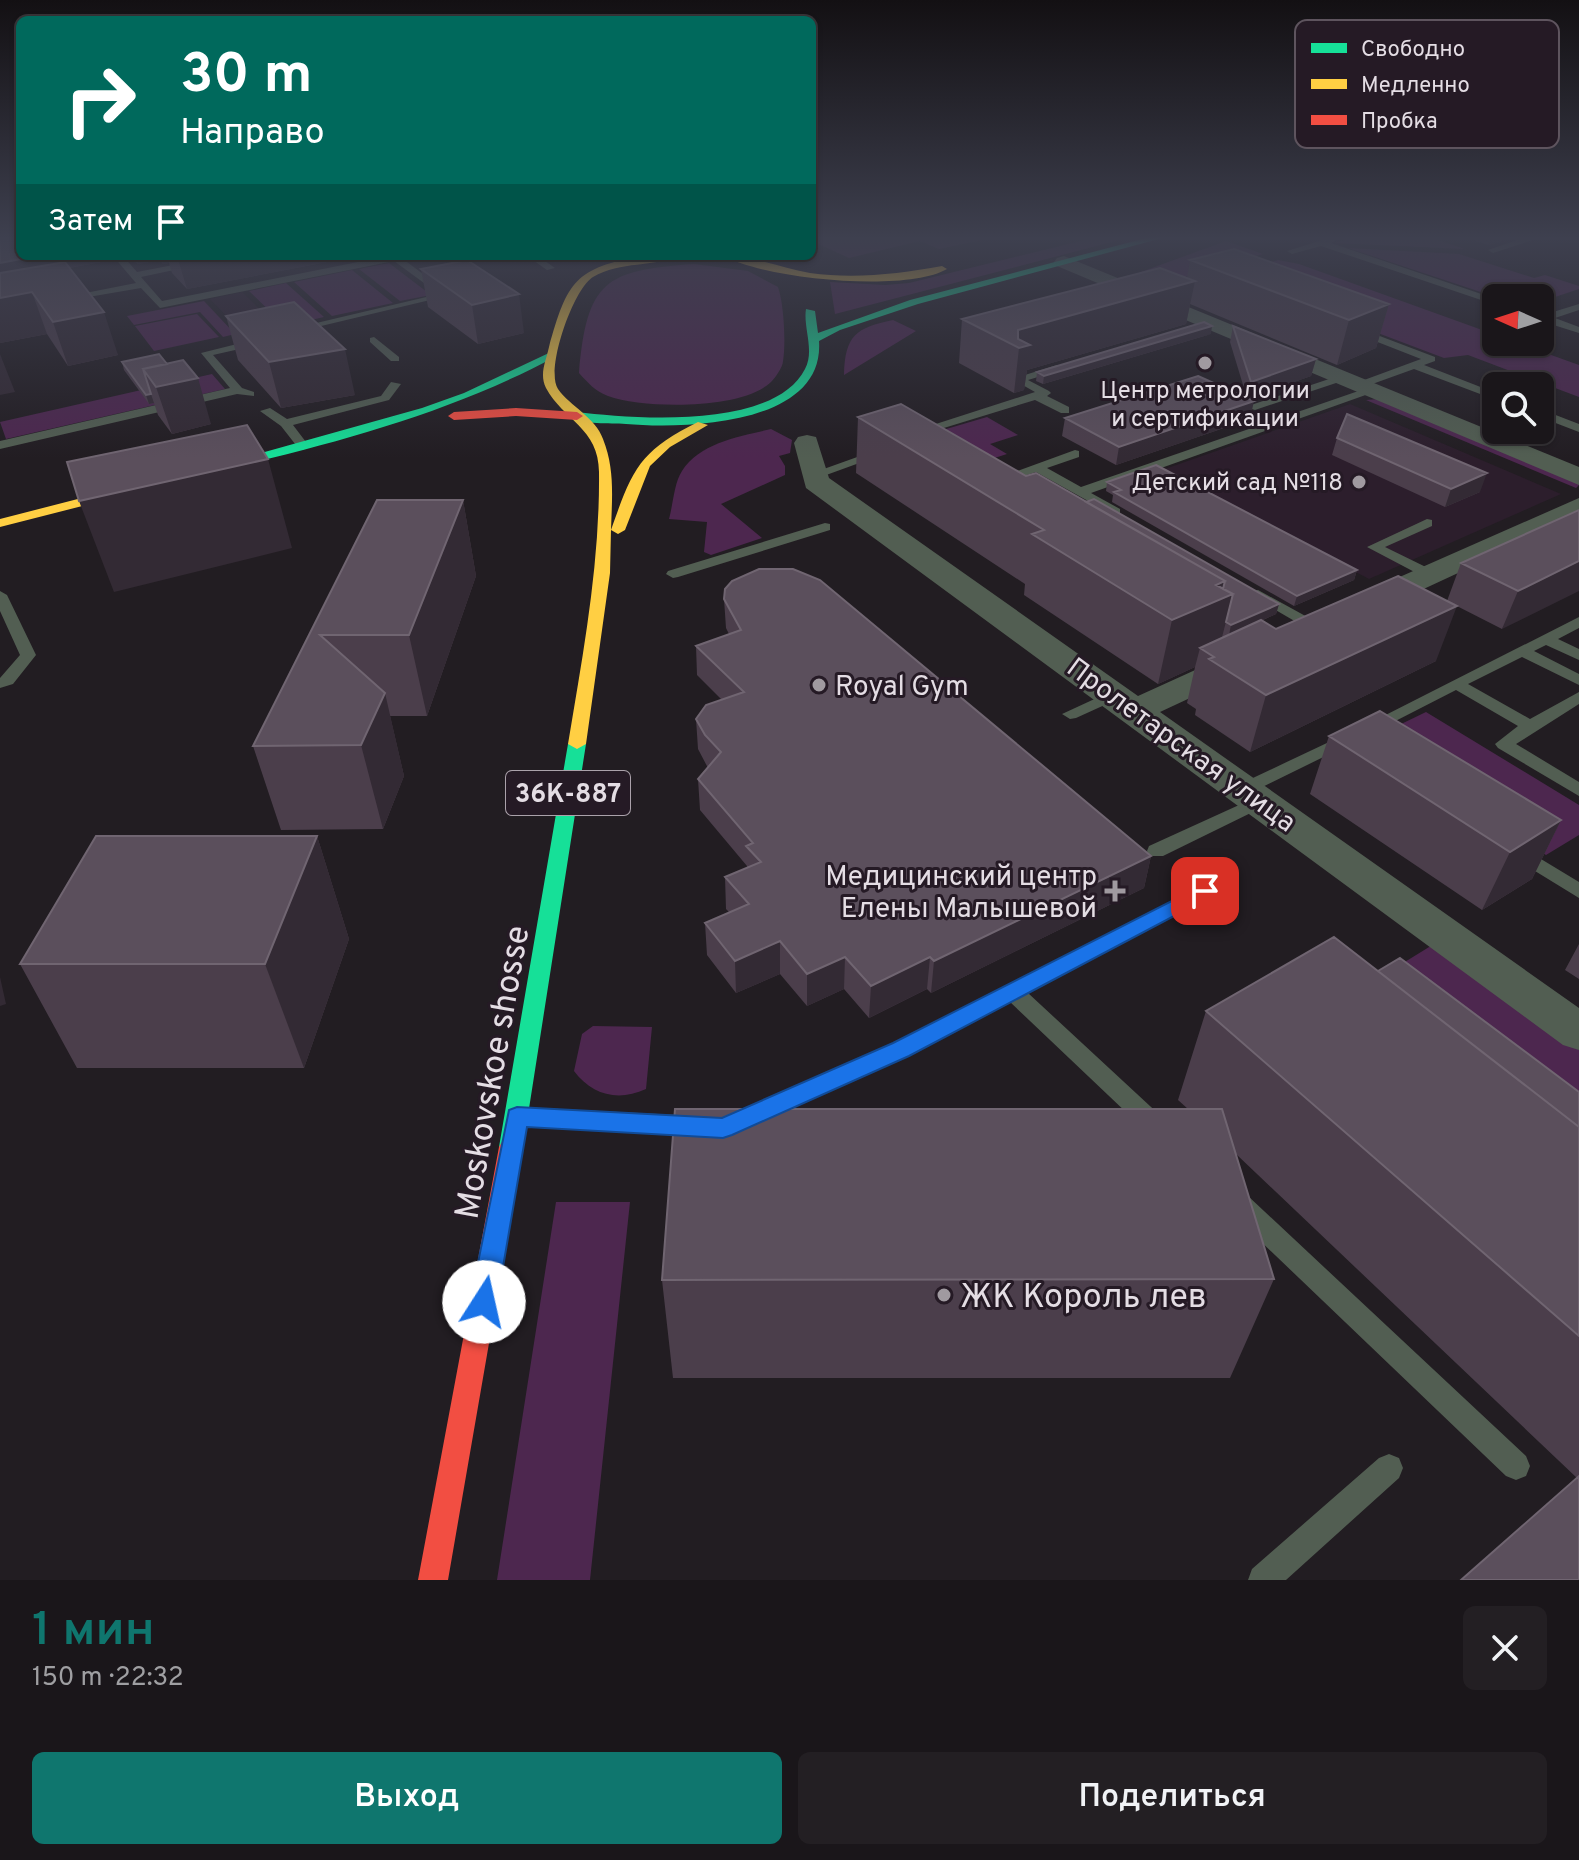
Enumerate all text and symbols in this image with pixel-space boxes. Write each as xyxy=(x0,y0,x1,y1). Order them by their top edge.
legend xyxy=(1295,20,1559,148)
text: Свободно xyxy=(1361,37,1465,64)
text: 30 m xyxy=(180,42,313,112)
icon: right xyxy=(48,48,152,152)
text: Медленно xyxy=(1361,73,1470,100)
text: Пробка xyxy=(1361,109,1438,136)
text: Направо xyxy=(180,111,325,157)
icon: arrive xyxy=(149,200,193,244)
text: Затем xyxy=(48,204,133,241)
north arrow xyxy=(1482,284,1554,356)
map controls xyxy=(1482,284,1554,444)
marker: Центр метрологии и сертификации xyxy=(1196,354,1214,372)
button: search xyxy=(1482,372,1554,444)
place label: Центр метрологии и сертификации xyxy=(1100,377,1310,435)
place label: Детский сад №118 xyxy=(1131,469,1343,499)
marker: Детский сад №118 xyxy=(1350,473,1368,491)
street label: Пролетарская улица xyxy=(1058,651,1302,842)
place label: Royal Gym xyxy=(835,670,969,706)
marker: Royal Gym xyxy=(810,676,828,694)
road number: 36К-887 xyxy=(506,771,630,815)
pin xyxy=(1171,857,1239,925)
place label: Медицинский центр Елены Малышевой xyxy=(825,860,1097,928)
icon: arrive xyxy=(1183,869,1227,913)
marker: Медицинский центр Елены Малышевой xyxy=(1104,880,1126,902)
street label: Moskovskoe shosse xyxy=(447,922,541,1223)
position arrow xyxy=(442,1260,526,1344)
place label: ЖК Король лев xyxy=(960,1277,1207,1320)
marker: ЖК Король лев xyxy=(935,1286,953,1304)
text: 1 мин xyxy=(32,1602,155,1662)
button: close xyxy=(1463,1606,1547,1690)
text: 150 m · 22:32 xyxy=(32,1662,184,1695)
button: Выход xyxy=(32,1752,782,1844)
button: Поделиться xyxy=(798,1752,1547,1844)

